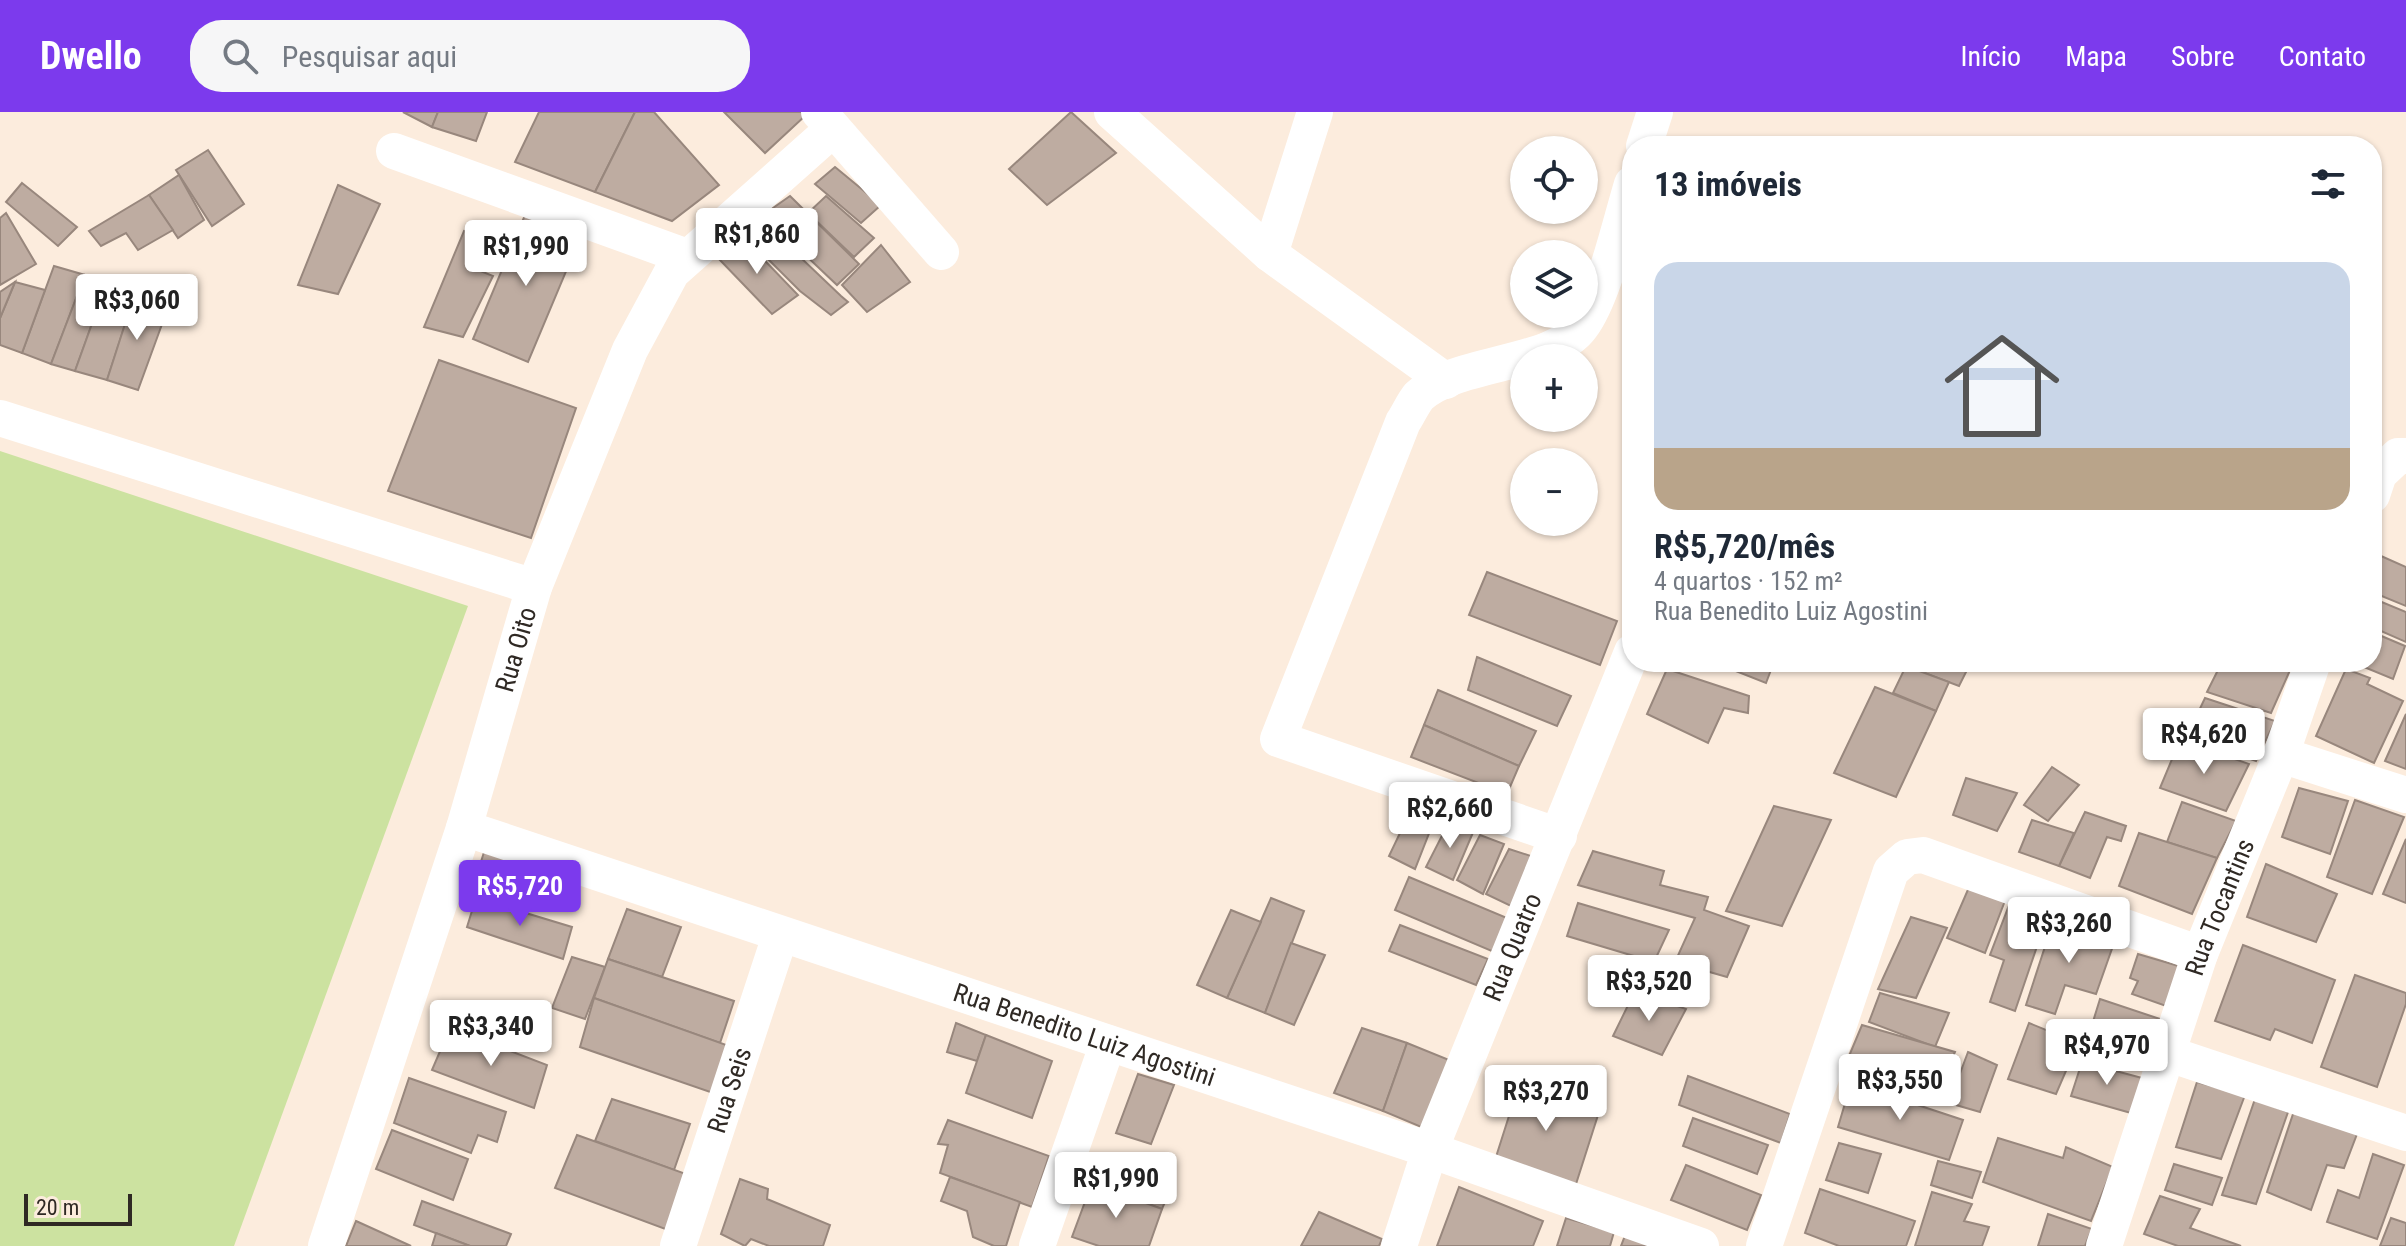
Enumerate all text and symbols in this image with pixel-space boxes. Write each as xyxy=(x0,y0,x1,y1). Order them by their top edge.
search box xyxy=(190,20,750,92)
text: Dwello xyxy=(40,34,142,78)
icon: search xyxy=(218,34,262,78)
text: Pesquisar aqui xyxy=(282,39,457,74)
text: Início xyxy=(1961,40,2021,73)
text: Mapa xyxy=(2065,40,2127,73)
text: Sobre xyxy=(2171,40,2235,73)
text: Contato xyxy=(2279,40,2366,73)
map controls xyxy=(1510,136,1598,536)
button: locate xyxy=(1510,136,1598,224)
icon: filters xyxy=(2306,162,2350,206)
text: 13 imóveis xyxy=(1654,164,1802,204)
pin: R$1,860 xyxy=(683,208,831,276)
text: R$1,860 xyxy=(714,219,800,249)
pin: R$1,990 xyxy=(452,220,600,288)
text: R$1,990 xyxy=(483,231,569,261)
button: layers xyxy=(1510,240,1598,328)
pin: R$3,060 xyxy=(63,274,211,342)
text: R$3,060 xyxy=(94,285,180,315)
icon: home xyxy=(1930,314,2074,458)
button: + xyxy=(1510,344,1598,432)
button: − xyxy=(1510,448,1598,536)
text: R$5,720/mês xyxy=(1654,526,1835,566)
text: 4 quartos · 152 m² xyxy=(1654,566,1843,596)
text: Rua Benedito Luiz Agostini xyxy=(1654,596,1928,626)
street label: Rua Oito xyxy=(489,604,542,696)
pin: R$4,620 xyxy=(2130,708,2278,776)
text: R$4,620 xyxy=(2161,719,2247,749)
pin: R$2,660 xyxy=(1376,782,1524,850)
text: R$2,660 xyxy=(1407,793,1493,823)
street label: Rua Tocantins xyxy=(2179,834,2260,979)
pin: R$5,720 xyxy=(446,860,594,928)
text: R$5,720 xyxy=(477,871,563,901)
street label: Rua Quatro xyxy=(1477,889,1548,1005)
pin: R$3,260 xyxy=(1995,897,2143,965)
text: R$3,260 xyxy=(2026,908,2112,938)
pin: R$3,520 xyxy=(1575,955,1723,1023)
text: R$3,520 xyxy=(1606,966,1692,996)
street label: Rua Benedito Luiz Agostini xyxy=(950,977,1219,1092)
pin: R$3,340 xyxy=(417,1000,565,1068)
text: R$3,340 xyxy=(448,1011,534,1041)
pin: R$4,970 xyxy=(2033,1019,2181,1087)
text: R$4,970 xyxy=(2064,1030,2150,1060)
street label: Rua Seis xyxy=(701,1044,757,1137)
pin: R$3,550 xyxy=(1826,1054,1974,1122)
pin: R$3,270 xyxy=(1472,1065,1620,1133)
text: R$3,550 xyxy=(1857,1065,1943,1095)
text: R$3,270 xyxy=(1503,1076,1589,1106)
pin: R$1,990 xyxy=(1042,1152,1190,1220)
text: R$1,990 xyxy=(1073,1163,1159,1193)
scale bar xyxy=(24,1190,132,1226)
text: 20 m xyxy=(36,1195,79,1220)

